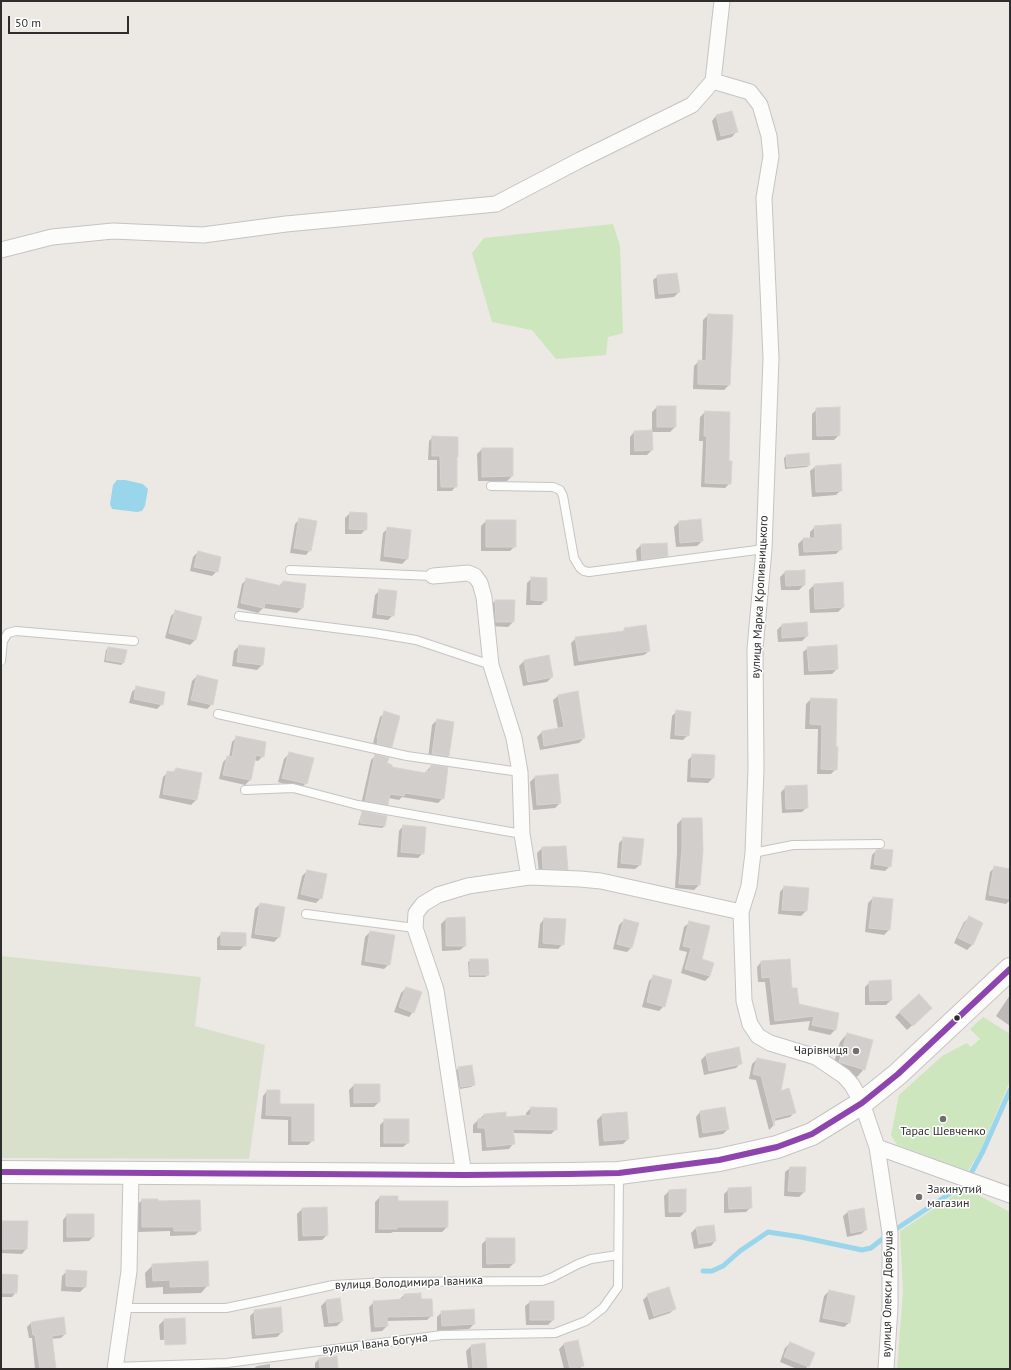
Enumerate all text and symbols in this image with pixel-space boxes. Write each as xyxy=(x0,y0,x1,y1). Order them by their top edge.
scale bar xyxy=(10,8,131,34)
text: 50 m xyxy=(15,15,41,30)
street label: вулиця Марка Кропивницького xyxy=(749,515,771,679)
unlabelled marker xyxy=(952,1013,962,1023)
place label: Чарівниця xyxy=(794,1044,848,1058)
marker: Чарівниця xyxy=(851,1046,861,1056)
marker: Тарас Шевченко xyxy=(938,1114,948,1124)
place label: Тарас Шевченко xyxy=(900,1125,986,1139)
place label: Закинутий магазин xyxy=(927,1183,982,1211)
marker: Закинутий магазин xyxy=(914,1192,924,1202)
street label: вулиця Олекси Довбуша xyxy=(880,1230,896,1358)
street label: вулиця Володимира Іваника xyxy=(335,1273,483,1293)
street label: вулиця Івана Богуна xyxy=(322,1330,428,1358)

